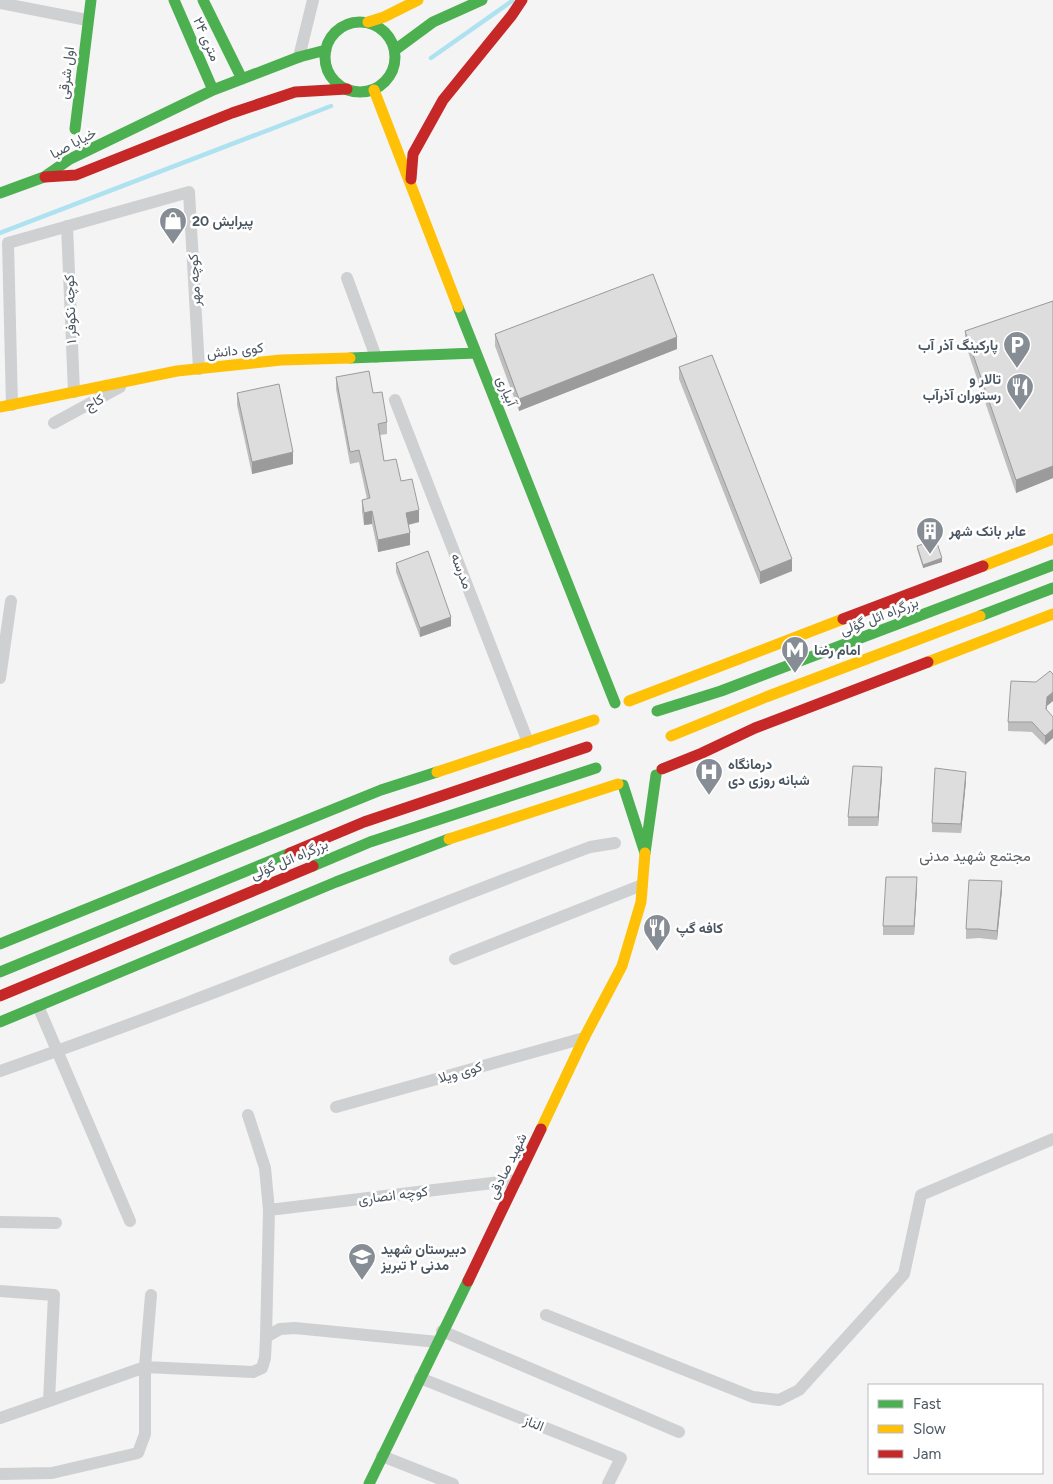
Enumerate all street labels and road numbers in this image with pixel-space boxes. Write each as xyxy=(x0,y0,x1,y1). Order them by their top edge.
street label: ۲۴ متری xyxy=(189,14,224,64)
street label: اول شرقی xyxy=(55,46,79,100)
street label: خیابا صبا xyxy=(47,124,99,163)
street label: کوچه مهر xyxy=(185,253,205,308)
street label: کوچه نکوفر ۱ xyxy=(61,274,81,344)
street label: کوی دانش xyxy=(206,339,264,362)
street label: آبیاری xyxy=(493,374,521,410)
street label: کاج xyxy=(82,390,108,416)
street label: مدرسه xyxy=(447,551,476,591)
street label: بزرگراه ائل گؤلی xyxy=(838,594,921,639)
street label: بزرگراه ائل گؤلی xyxy=(248,835,331,883)
street label: کوی ویلا xyxy=(436,1058,484,1087)
street label: شهید صادقی xyxy=(484,1130,531,1202)
street label: کوچه انصاری xyxy=(357,1183,429,1209)
street label: الناز xyxy=(520,1411,546,1435)

